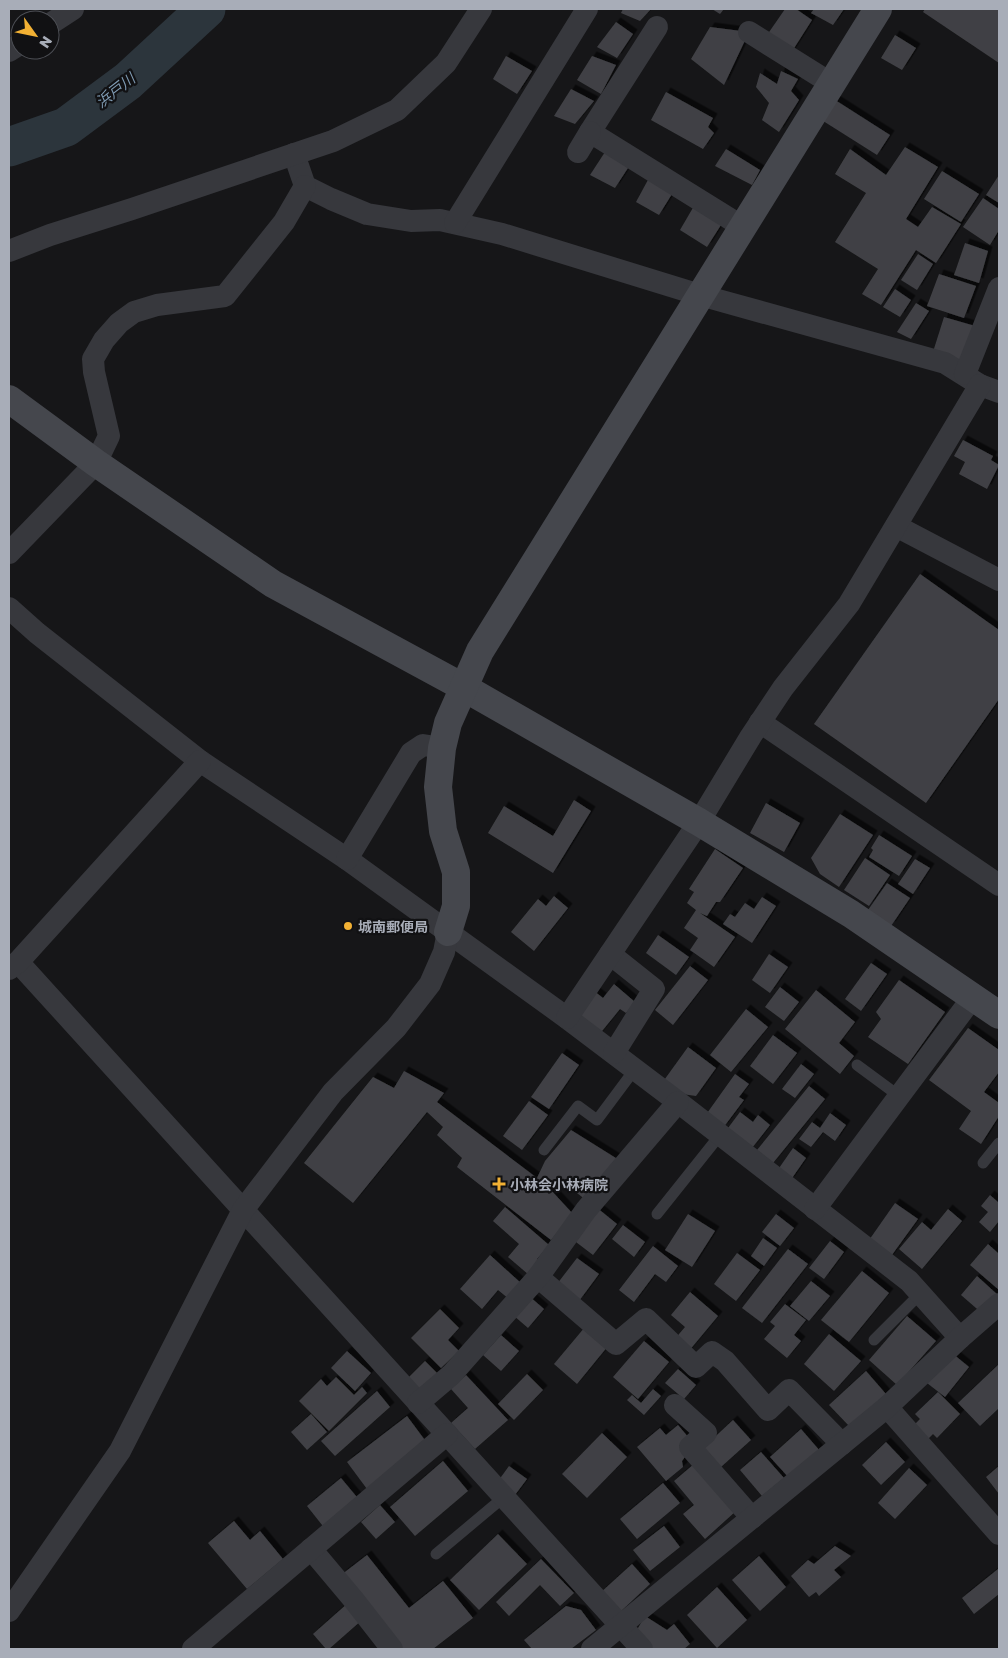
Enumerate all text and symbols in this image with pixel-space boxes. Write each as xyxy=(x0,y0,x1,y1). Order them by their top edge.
north arrow xyxy=(10,10,60,60)
text: N xyxy=(36,33,56,51)
water label: 浜戸川 xyxy=(92,68,140,111)
place label: 城南郵便局 xyxy=(358,918,428,935)
marker: 城南郵便局 xyxy=(342,920,354,932)
place label: 小林会小林病院 xyxy=(510,1176,608,1193)
marker: 小林会小林病院 xyxy=(492,1177,506,1191)

